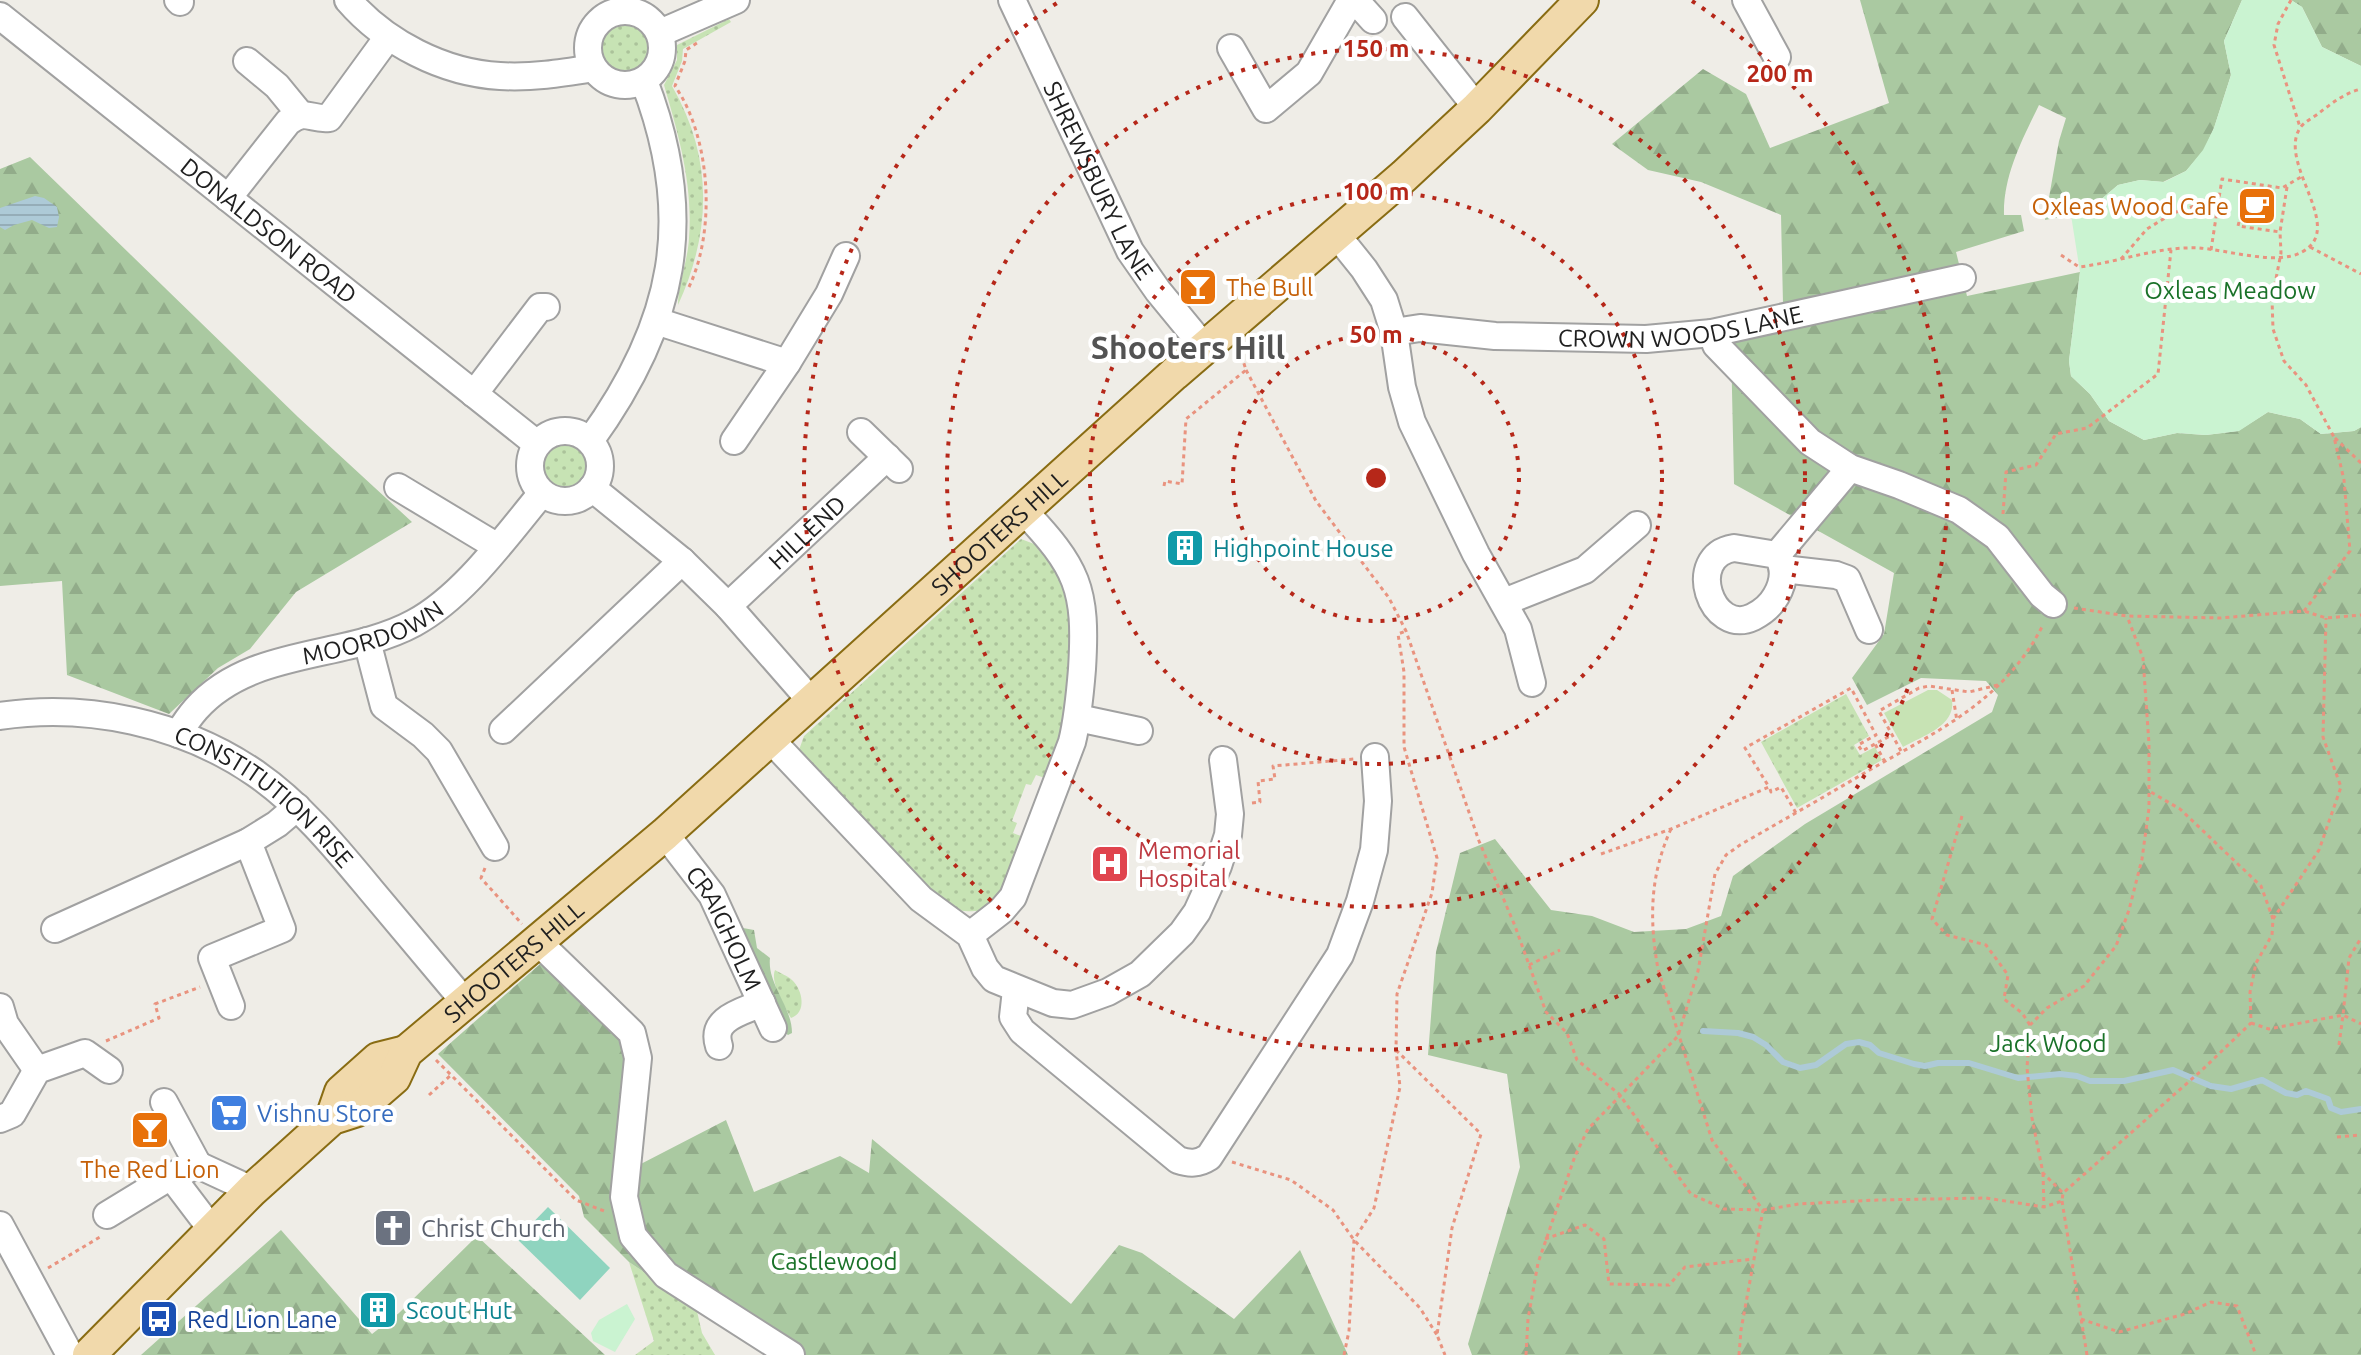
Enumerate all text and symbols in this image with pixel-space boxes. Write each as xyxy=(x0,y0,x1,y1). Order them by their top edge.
text: 150 m xyxy=(1343,35,1409,62)
text: 200 m xyxy=(1747,60,1813,87)
street label: SHREWSBURY LANE xyxy=(1039,77,1159,284)
street label: DONALDSON ROAD xyxy=(176,152,362,309)
text: 100 m xyxy=(1343,178,1409,205)
cafe icon: Oxleas Wood Cafe xyxy=(2236,185,2278,227)
place label: Oxleas Wood Cafe xyxy=(2032,193,2229,220)
bar icon: The Bull xyxy=(1177,266,1219,308)
place label: The Bull xyxy=(1226,274,1313,301)
park label: Oxleas Meadow xyxy=(2144,277,2316,304)
street label: CROWN WOODS LANE xyxy=(1558,300,1805,352)
text: 50 m xyxy=(1349,321,1403,348)
district label: Shooters Hill xyxy=(1091,329,1286,365)
street label: SHOOTERS HILL xyxy=(926,464,1072,600)
centre of rings xyxy=(1362,464,1390,492)
street label: HILLEND xyxy=(763,490,851,574)
building icon: Highpoint House xyxy=(1164,527,1206,569)
place label: Highpoint House xyxy=(1213,535,1394,562)
street label: MOORDOWN xyxy=(300,595,448,669)
street label: CONSTITUTION RISE xyxy=(171,720,359,872)
place label: Memorial Hospital xyxy=(1138,837,1240,892)
hospital icon: Memorial Hospital xyxy=(1089,843,1131,885)
street label: CRAIGHOLM xyxy=(681,860,767,994)
street label: SHOOTERS HILL xyxy=(439,895,589,1028)
park label: Jack Wood xyxy=(1990,1030,2106,1057)
supermarket icon: Vishnu Store xyxy=(208,1092,250,1134)
place label: Vishnu Store xyxy=(257,1100,394,1127)
bar icon: The Red Lion xyxy=(129,1109,171,1151)
place label: The Red Lion xyxy=(80,1156,220,1183)
church icon: Christ Church xyxy=(372,1207,414,1249)
place label: Christ Church xyxy=(421,1215,566,1242)
park label: Castlewood xyxy=(770,1248,898,1275)
building icon: Scout Hut xyxy=(357,1289,399,1331)
place label: Scout Hut xyxy=(406,1297,513,1324)
bus stop icon: Red Lion Lane xyxy=(138,1298,180,1340)
place label: Red Lion Lane xyxy=(187,1306,338,1333)

